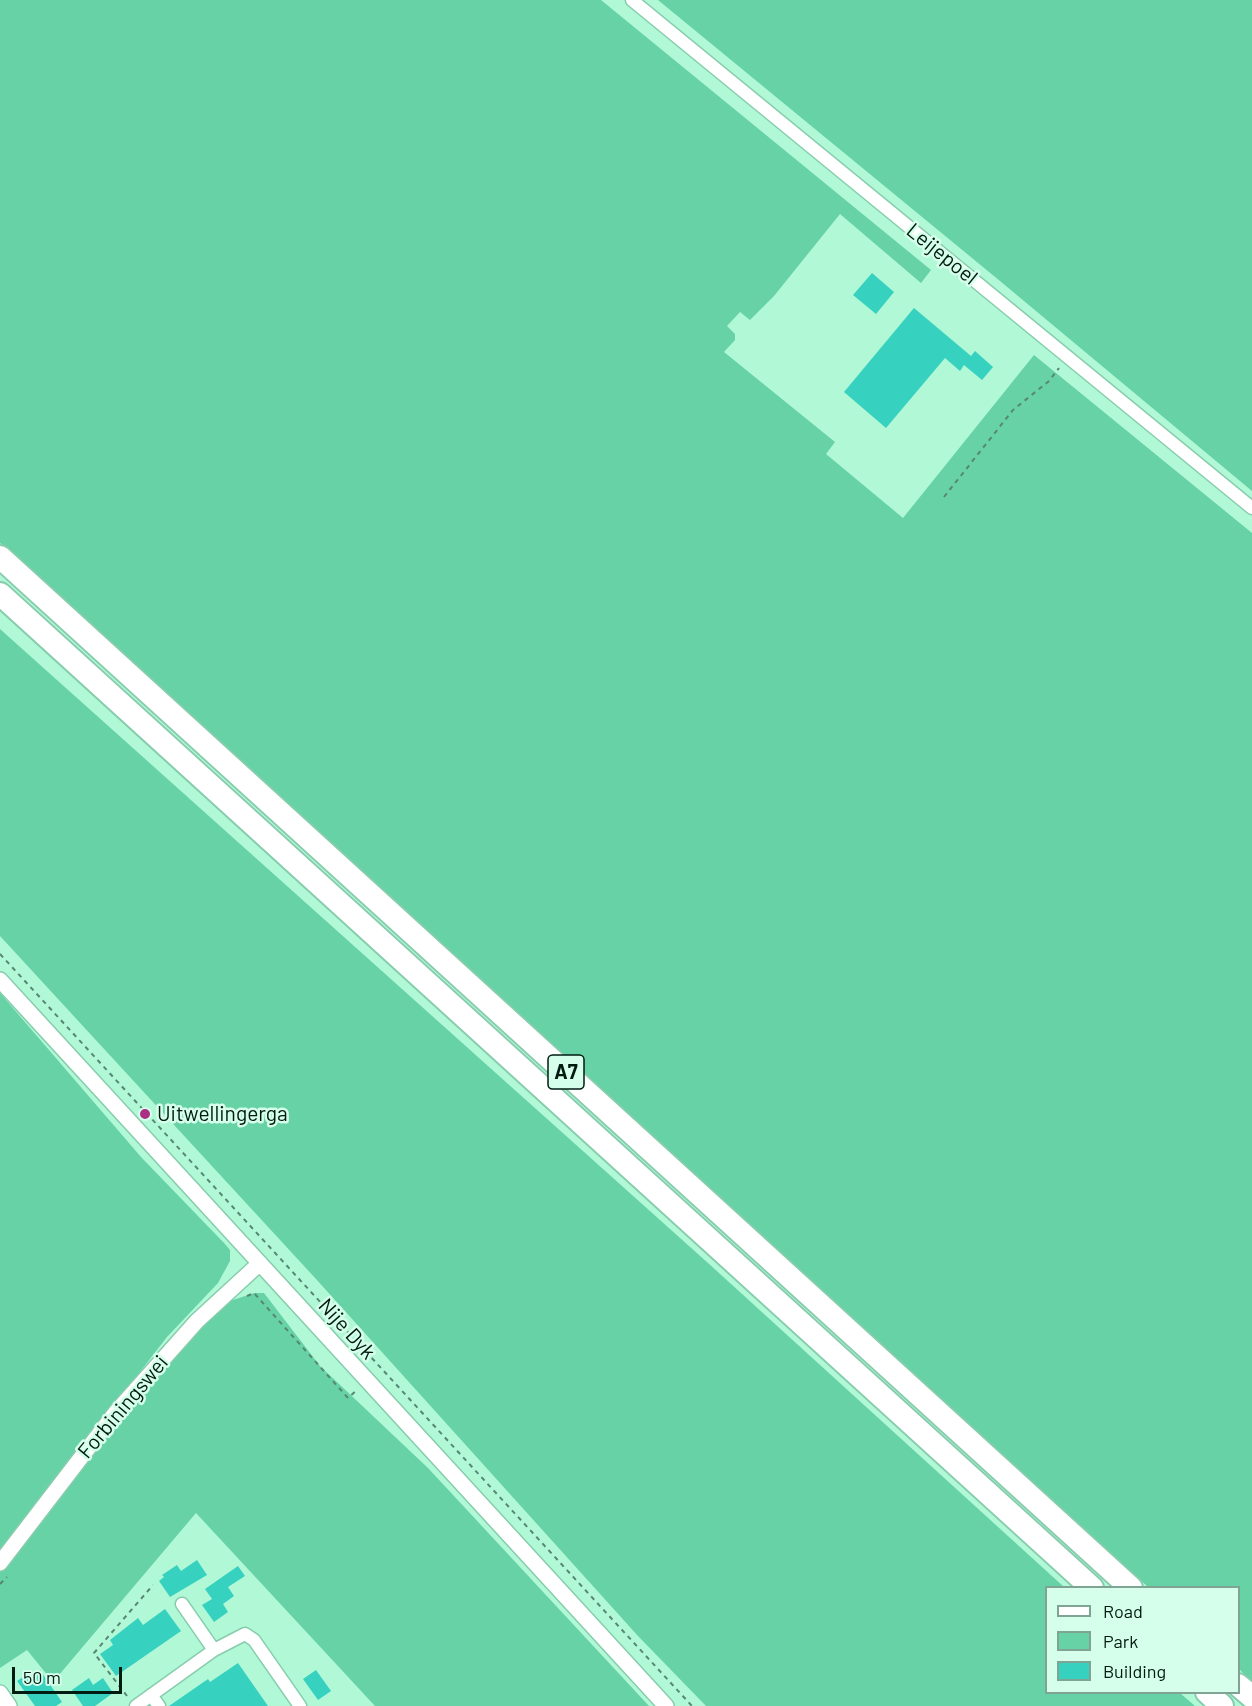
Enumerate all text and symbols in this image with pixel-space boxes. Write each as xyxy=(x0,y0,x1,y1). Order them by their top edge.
street label: Leijepoel xyxy=(902,218,982,290)
road number: A7 xyxy=(548,1055,584,1089)
place label: Uitwellingerga xyxy=(157,1101,288,1127)
marker: Uitwellingerga xyxy=(138,1107,152,1121)
street label: Nije Dyk xyxy=(313,1293,381,1365)
street label: Forbiningswei xyxy=(73,1350,173,1464)
legend xyxy=(1045,1586,1240,1694)
text: Road xyxy=(1103,1600,1143,1622)
text: Park xyxy=(1103,1630,1138,1652)
scale bar xyxy=(15,1655,124,1693)
text: Building xyxy=(1103,1660,1166,1682)
text: 50 m xyxy=(23,1666,61,1688)

